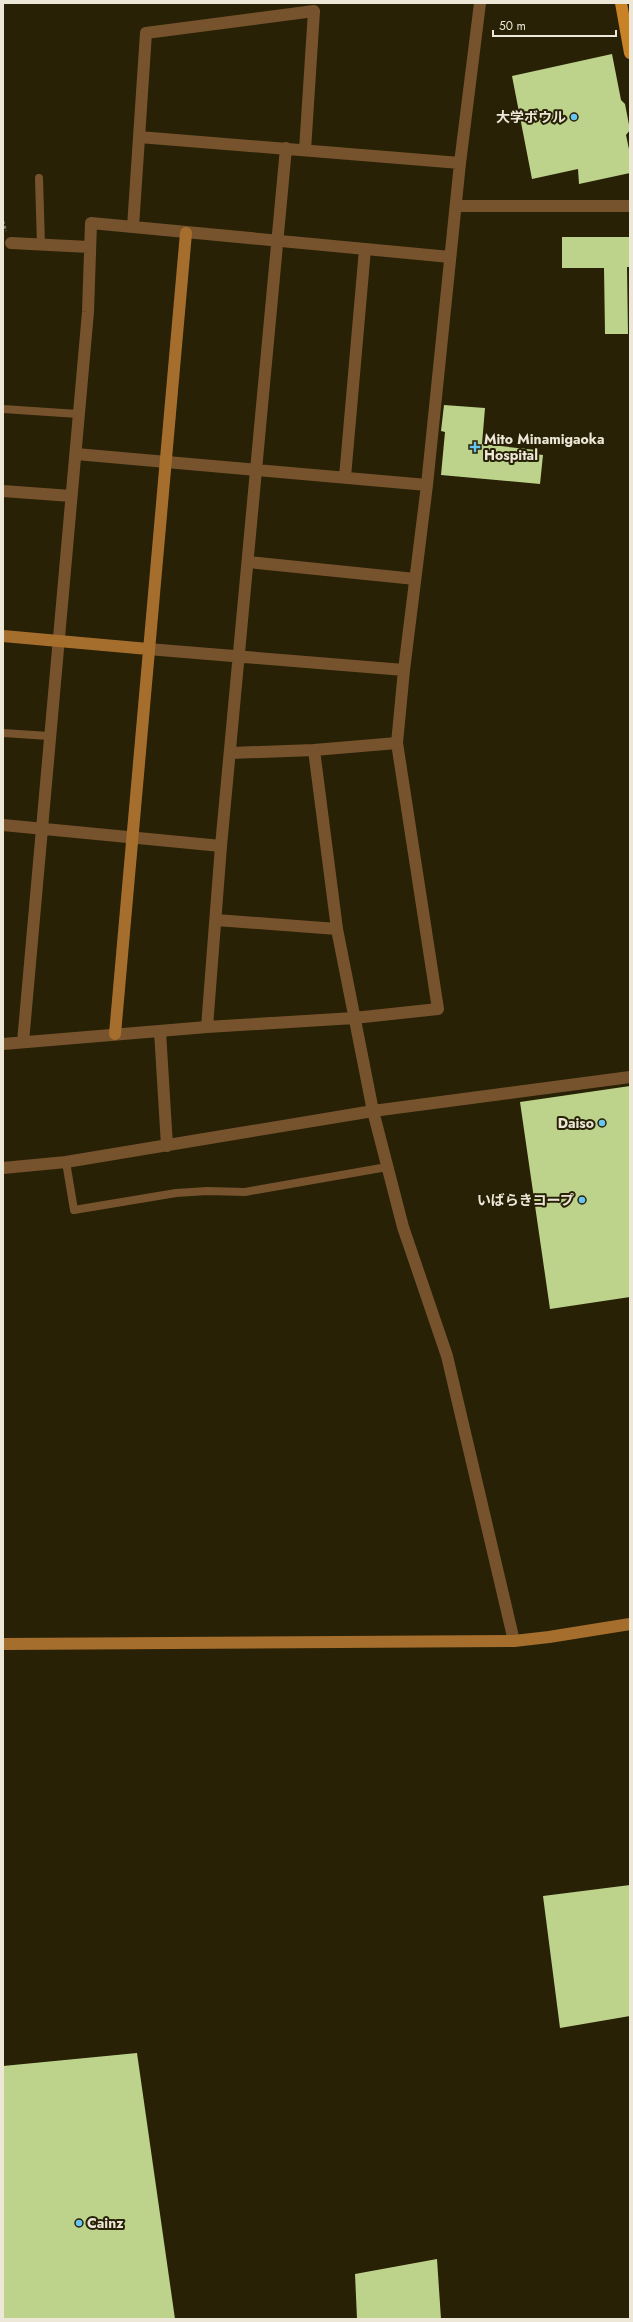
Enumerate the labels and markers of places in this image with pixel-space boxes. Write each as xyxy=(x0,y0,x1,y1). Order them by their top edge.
place label: 大学ボウル xyxy=(496,107,566,127)
marker: 大学ボウル xyxy=(569,112,579,122)
place label: Mito Minamigaoka Hospital xyxy=(484,429,605,465)
marker: Mito Minamigaoka Hospital xyxy=(469,441,481,453)
place label: Daiso xyxy=(558,1113,594,1133)
marker: Daiso xyxy=(597,1118,607,1128)
place label: いばらきコープ xyxy=(477,1190,574,1210)
marker: いばらきコープ xyxy=(577,1195,587,1205)
place label: Cainz xyxy=(87,2213,124,2233)
marker: Cainz xyxy=(74,2218,84,2228)

